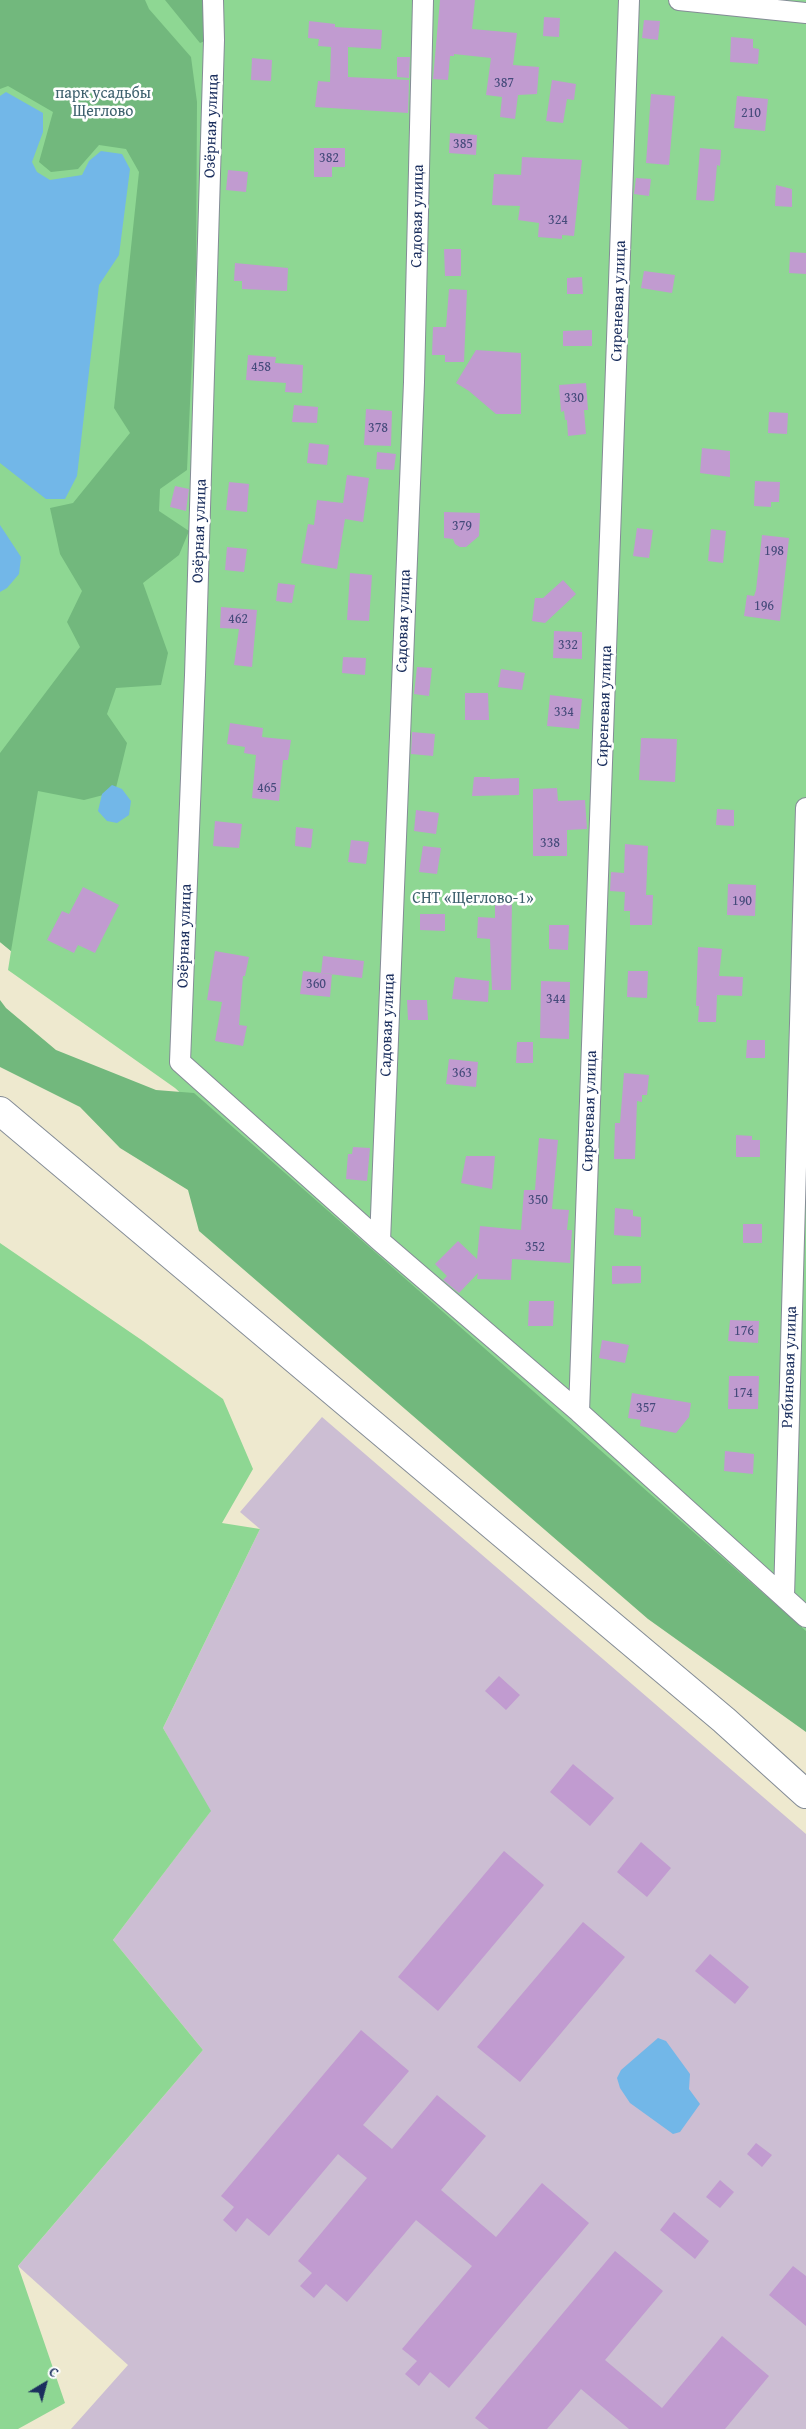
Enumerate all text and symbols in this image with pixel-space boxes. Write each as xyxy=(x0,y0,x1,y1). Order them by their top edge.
street label: Озёрная улица xyxy=(201,73,223,179)
house number: 387 xyxy=(494,75,514,91)
park label: парк усадьбы Щеглово xyxy=(55,84,151,122)
house number: 210 xyxy=(741,105,761,121)
house number: 385 xyxy=(453,136,473,152)
house number: 382 xyxy=(319,150,339,166)
street label: Садовая улица xyxy=(407,164,429,268)
house number: 324 xyxy=(548,212,568,228)
street label: Сиреневая улица xyxy=(607,240,631,362)
house number: 458 xyxy=(251,359,271,375)
house number: 330 xyxy=(564,390,584,406)
house number: 378 xyxy=(368,420,388,436)
street label: Озёрная улица xyxy=(189,478,211,584)
house number: 379 xyxy=(452,518,472,534)
house number: 198 xyxy=(764,543,784,559)
street label: Садовая улица xyxy=(393,569,415,673)
house number: 196 xyxy=(754,598,774,614)
house number: 462 xyxy=(228,611,248,627)
house number: 332 xyxy=(558,637,578,653)
street label: Сиреневая улица xyxy=(593,645,617,767)
house number: 334 xyxy=(554,704,574,720)
house number: 465 xyxy=(257,780,277,796)
house number: 338 xyxy=(540,835,560,851)
street label: Озёрная улица xyxy=(174,883,196,989)
park label: СНТ «Щеглово-1» xyxy=(412,889,534,909)
house number: 190 xyxy=(732,893,752,909)
street label: Садовая улица xyxy=(377,973,399,1077)
house number: 360 xyxy=(306,976,326,992)
house number: 344 xyxy=(546,991,566,1007)
street label: Сиреневая улица xyxy=(578,1050,602,1172)
house number: 363 xyxy=(452,1065,472,1081)
house number: 350 xyxy=(528,1192,548,1208)
house number: 352 xyxy=(525,1239,545,1255)
street label: Рябиновая улица xyxy=(778,1306,802,1428)
house number: 176 xyxy=(734,1323,754,1339)
house number: 174 xyxy=(733,1385,753,1401)
house number: 357 xyxy=(636,1400,656,1416)
north arrow xyxy=(20,2359,70,2409)
text: С xyxy=(45,2362,63,2382)

